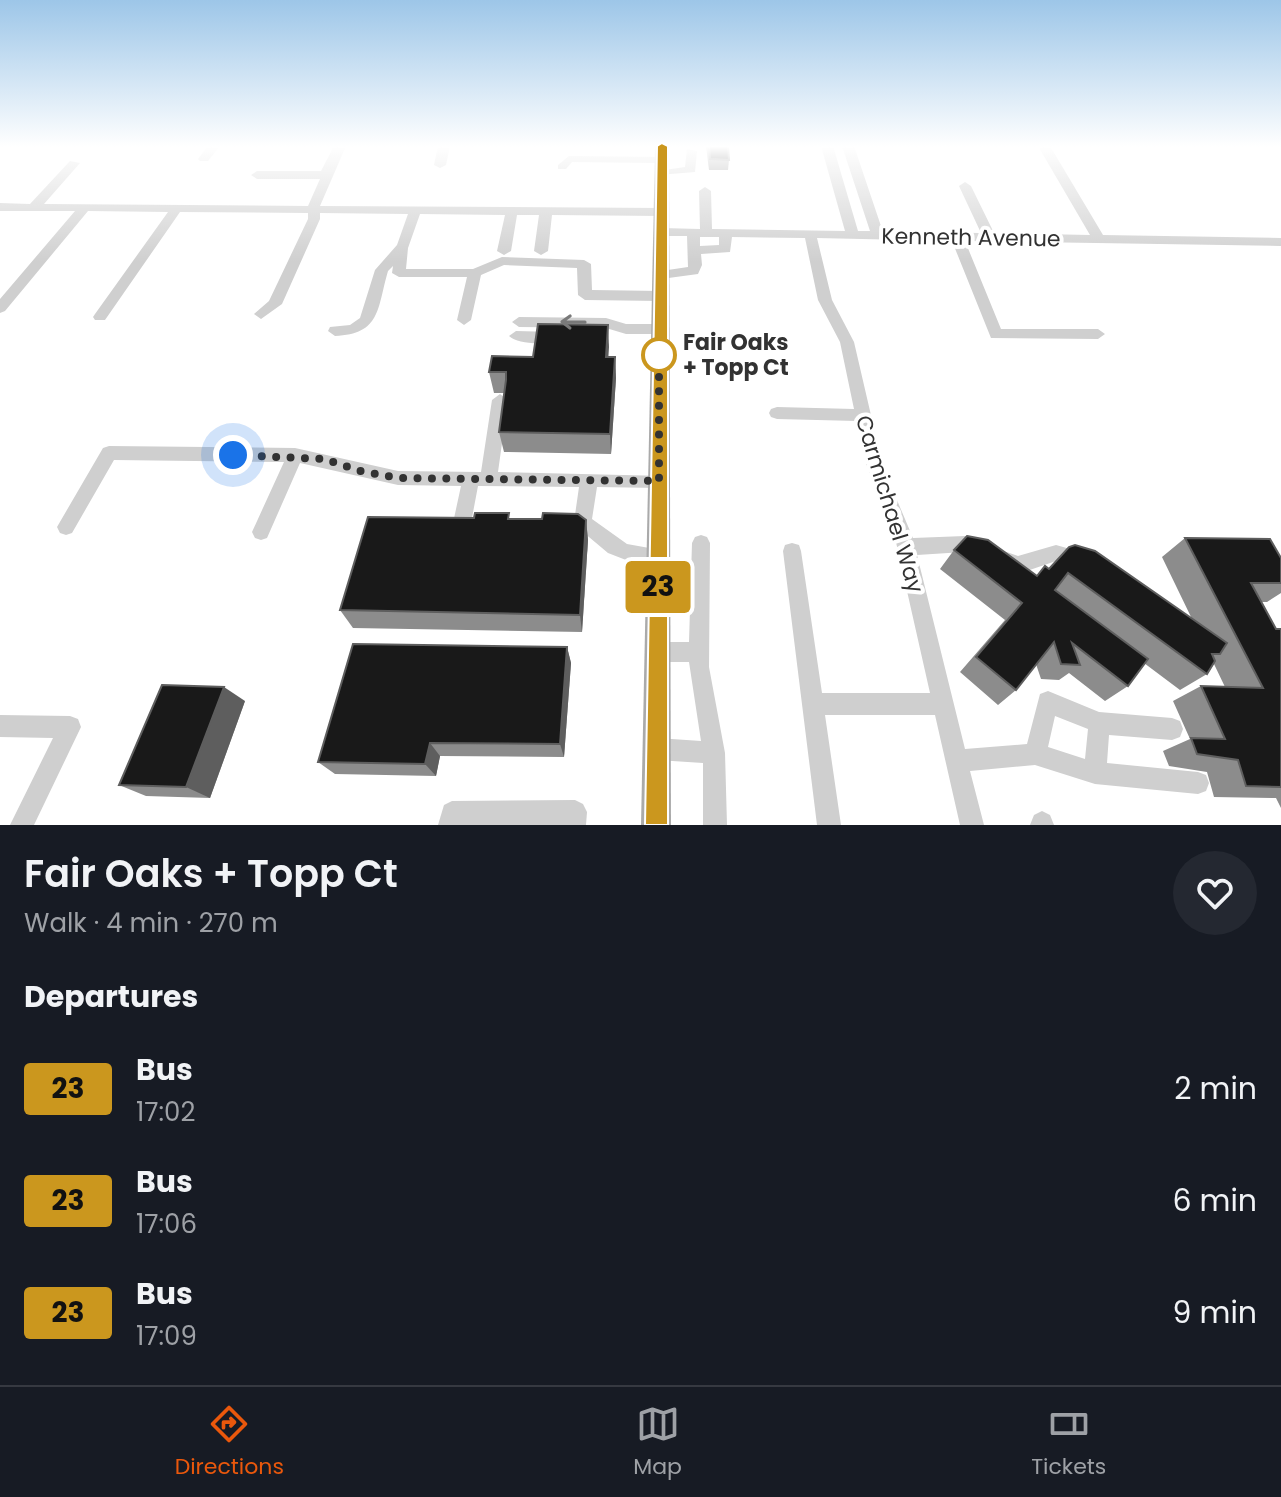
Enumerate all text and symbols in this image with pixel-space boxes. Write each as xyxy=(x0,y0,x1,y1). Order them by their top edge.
street label: Kenneth Avenue xyxy=(881,220,1061,255)
one-way arrow xyxy=(560,315,587,330)
place label: Fair Oaks + Topp Ct xyxy=(683,327,789,383)
marker: Fair Oaks + Topp Ct xyxy=(642,338,676,372)
street label: Carmichael Way xyxy=(848,412,931,597)
your location xyxy=(213,435,253,475)
line badge: 23 xyxy=(622,561,694,613)
text: 23 xyxy=(642,567,674,606)
text: Fair Oaks + Topp Ct xyxy=(24,847,398,900)
button: heart xyxy=(1173,851,1257,935)
text: Walk · 4 min · 270 m xyxy=(24,905,278,941)
text: Departures xyxy=(24,975,198,1018)
text: Bus xyxy=(136,1048,193,1091)
text: 2 min xyxy=(1174,1067,1257,1110)
text: 23 xyxy=(52,1069,84,1108)
text: 17:02 xyxy=(136,1094,195,1130)
text: Bus xyxy=(136,1160,193,1203)
text: 6 min xyxy=(1172,1179,1257,1222)
text: 23 xyxy=(52,1181,84,1220)
text: 17:06 xyxy=(136,1206,197,1242)
text: Bus xyxy=(136,1272,193,1315)
text: 9 min xyxy=(1173,1291,1257,1334)
text: 23 xyxy=(52,1293,84,1332)
text: 17:09 xyxy=(136,1318,197,1354)
tab: Directions xyxy=(175,1402,284,1483)
tab: Map xyxy=(633,1402,682,1483)
tab: Tickets xyxy=(1031,1402,1106,1483)

